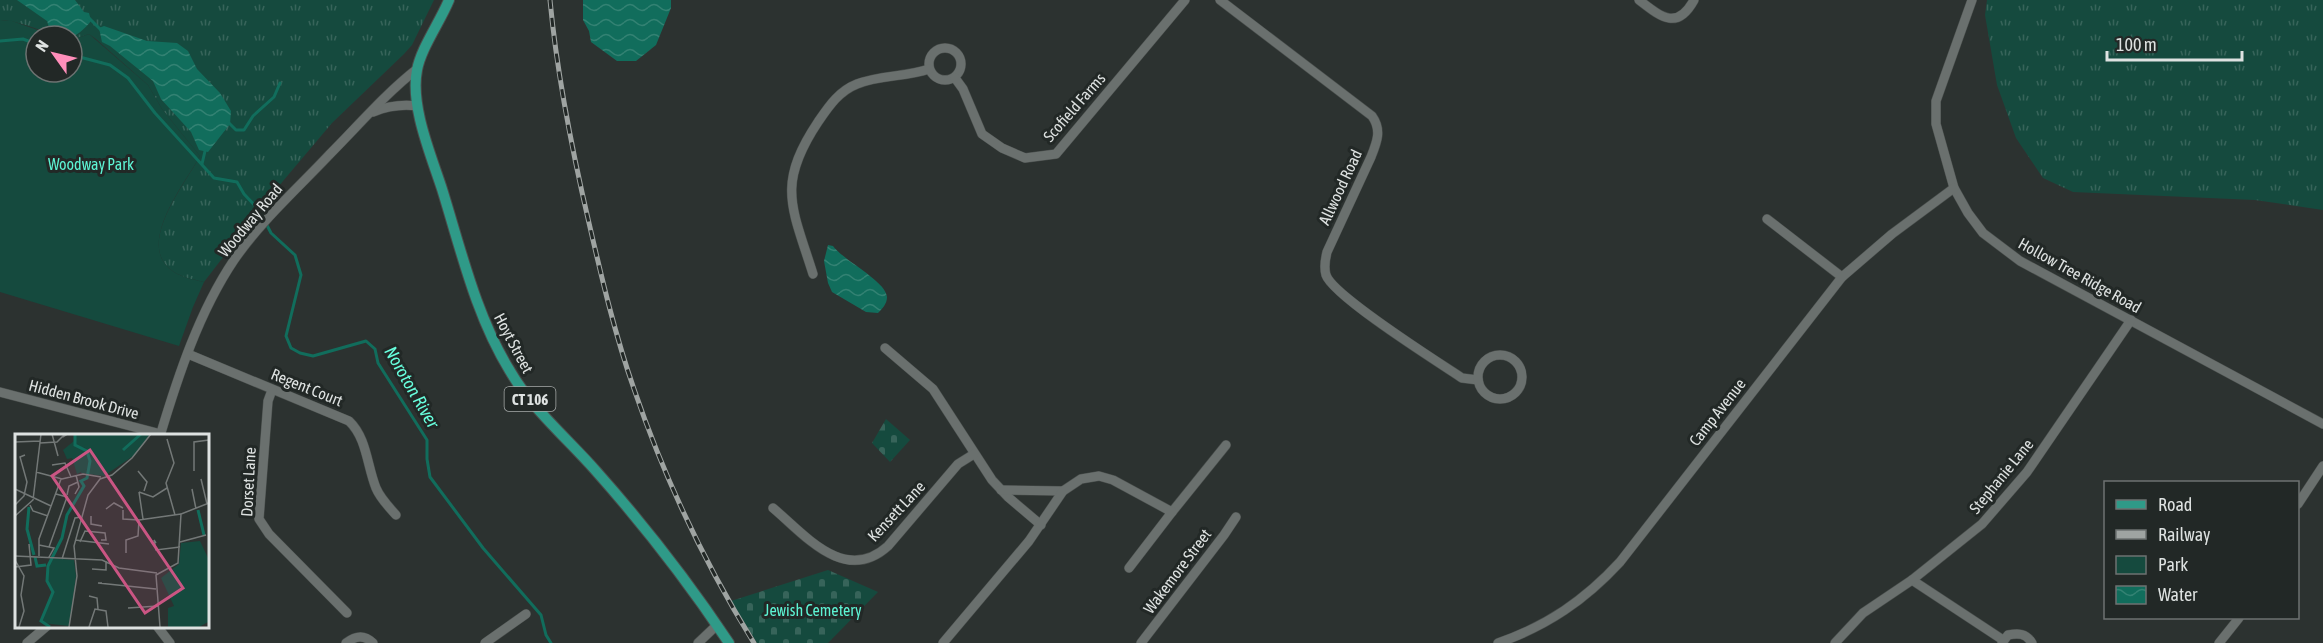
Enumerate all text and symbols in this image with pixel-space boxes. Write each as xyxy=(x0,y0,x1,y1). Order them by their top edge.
north arrow xyxy=(24,24,84,84)
scale bar xyxy=(2107,24,2242,62)
text: 100 m xyxy=(2116,34,2157,55)
text: N xyxy=(31,37,52,55)
street label: Scofield Farms xyxy=(1039,69,1109,145)
street label: Allwood Road xyxy=(1315,147,1365,227)
park label: Woodway Park xyxy=(48,155,134,174)
street label: Woodway Road xyxy=(214,180,287,261)
street label: Hollow Tree Ridge Road xyxy=(2015,234,2144,317)
street label: Hoyt Street xyxy=(490,310,537,377)
water label: Noroton River xyxy=(380,342,444,432)
street label: Regent Court xyxy=(268,365,346,411)
street label: Camp Avenue xyxy=(1685,375,1750,450)
street label: Hidden Brook Drive xyxy=(27,376,141,422)
road number: CT 106 xyxy=(504,387,556,411)
inset map xyxy=(15,434,208,628)
street label: Stephanie Lane xyxy=(1965,435,2037,518)
street label: Dorset Lane xyxy=(237,447,259,517)
street label: Kensett Lane xyxy=(864,477,928,545)
legend xyxy=(2104,481,2299,619)
text: Road xyxy=(2158,494,2192,515)
text: Railway xyxy=(2158,524,2210,545)
street label: Wakemore Street xyxy=(1139,525,1215,617)
text: Park xyxy=(2158,554,2188,575)
text: Water xyxy=(2158,584,2198,605)
park label: Jewish Cemetery xyxy=(764,601,862,620)

